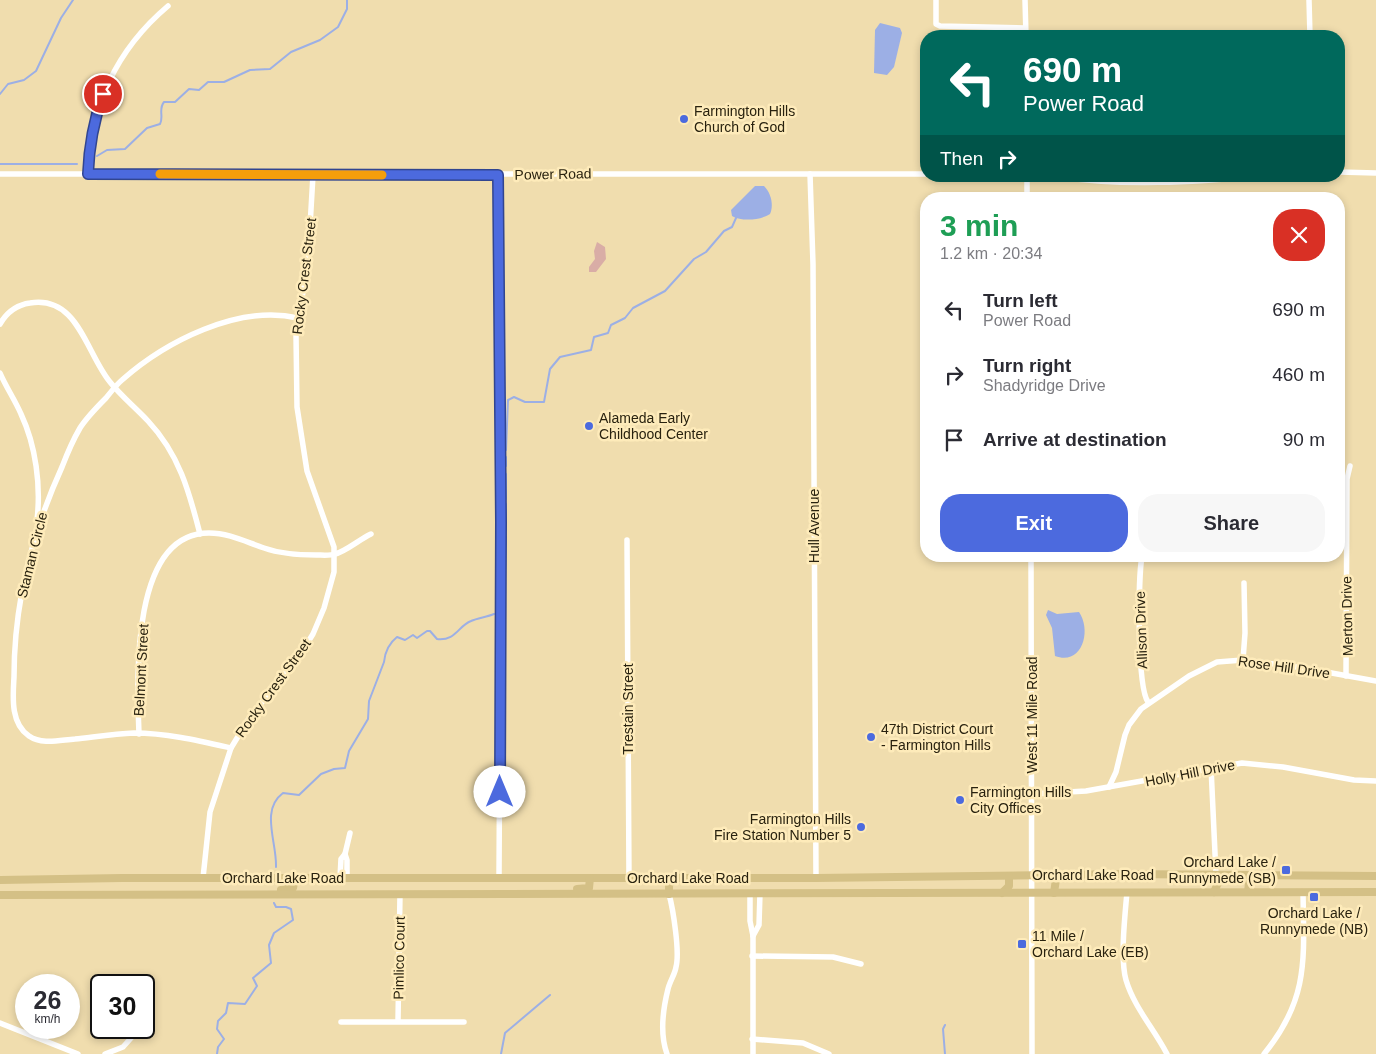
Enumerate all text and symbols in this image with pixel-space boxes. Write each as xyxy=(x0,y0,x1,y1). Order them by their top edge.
icon: left xyxy=(940,50,1005,115)
text: 690 m xyxy=(1023,50,1122,89)
pin xyxy=(82,73,124,115)
icon: arrive xyxy=(89,80,117,108)
text: Power Road xyxy=(1023,91,1144,116)
place label: Farmington Hills Church of God xyxy=(694,103,795,135)
marker: Farmington Hills Church of God xyxy=(678,113,690,125)
icon: right xyxy=(993,145,1021,173)
text: Then xyxy=(940,148,983,169)
street label: Power Road xyxy=(514,165,592,183)
text: 3 min xyxy=(940,209,1018,242)
button: close xyxy=(1273,209,1325,261)
street label: Rocky Crest Street xyxy=(289,217,319,335)
text: 1.2 km · 20:34 xyxy=(940,245,1042,262)
text: Turn left xyxy=(983,290,1058,311)
icon: left xyxy=(940,296,968,324)
text: 690 m xyxy=(1272,299,1325,320)
text: Power Road xyxy=(983,312,1071,329)
text: Turn right xyxy=(983,355,1071,376)
icon: right xyxy=(940,361,968,389)
text: 460 m xyxy=(1272,364,1325,385)
text: Shadyridge Drive xyxy=(983,377,1106,394)
place label: Alameda Early Childhood Center xyxy=(599,410,708,442)
marker: Alameda Early Childhood Center xyxy=(583,420,595,432)
icon: arrive xyxy=(940,426,968,454)
text: Arrive at destination xyxy=(983,429,1167,450)
text: 90 m xyxy=(1283,429,1325,450)
street label: Hull Avenue xyxy=(806,489,822,563)
button: Exit xyxy=(940,494,1128,552)
button: Share xyxy=(1138,494,1325,552)
street label: Staman Circle xyxy=(14,510,50,600)
street label: Merton Drive xyxy=(1338,576,1356,656)
street label: Allison Drive xyxy=(1132,591,1150,669)
street label: Belmont Street xyxy=(131,623,151,717)
street label: Rocky Crest Street xyxy=(232,636,314,740)
street label: Rose Hill Drive xyxy=(1237,653,1331,681)
street label: West 11 Mile Road xyxy=(1024,657,1040,773)
street label: Trestain Street xyxy=(620,663,636,755)
place label: 47th District Court - Farmington Hills xyxy=(881,721,993,753)
marker: 47th District Court - Farmington Hills xyxy=(865,731,877,743)
street label: Holly Hill Drive xyxy=(1144,756,1236,790)
position arrow xyxy=(473,765,525,817)
place label: Farmington Hills City Offices xyxy=(970,784,1071,816)
marker: Farmington Hills City Offices xyxy=(954,794,966,806)
place label: Farmington Hills Fire Station Number 5 xyxy=(714,811,851,843)
marker: Farmington Hills Fire Station Number 5 xyxy=(855,821,867,833)
place label: Orchard Lake / Runnymede (SB) xyxy=(1169,854,1276,886)
marker: Orchard Lake / Runnymede (SB) xyxy=(1280,864,1292,876)
street label: Orchard Lake Road xyxy=(1032,867,1154,883)
street label: Orchard Lake Road xyxy=(222,870,344,886)
street label: Orchard Lake Road xyxy=(627,870,749,886)
marker: Orchard Lake / Runnymede (NB) xyxy=(1308,891,1320,903)
place label: Orchard Lake / Runnymede (NB) xyxy=(1260,905,1368,937)
street label: Pimlico Court xyxy=(390,916,408,1000)
place label: 11 Mile / Orchard Lake (EB) xyxy=(1032,928,1149,960)
marker: 11 Mile / Orchard Lake (EB) xyxy=(1016,938,1028,950)
speed limit sign: 30 xyxy=(90,974,155,1039)
text: 26 xyxy=(34,986,61,1014)
text: km/h xyxy=(34,1012,61,1026)

